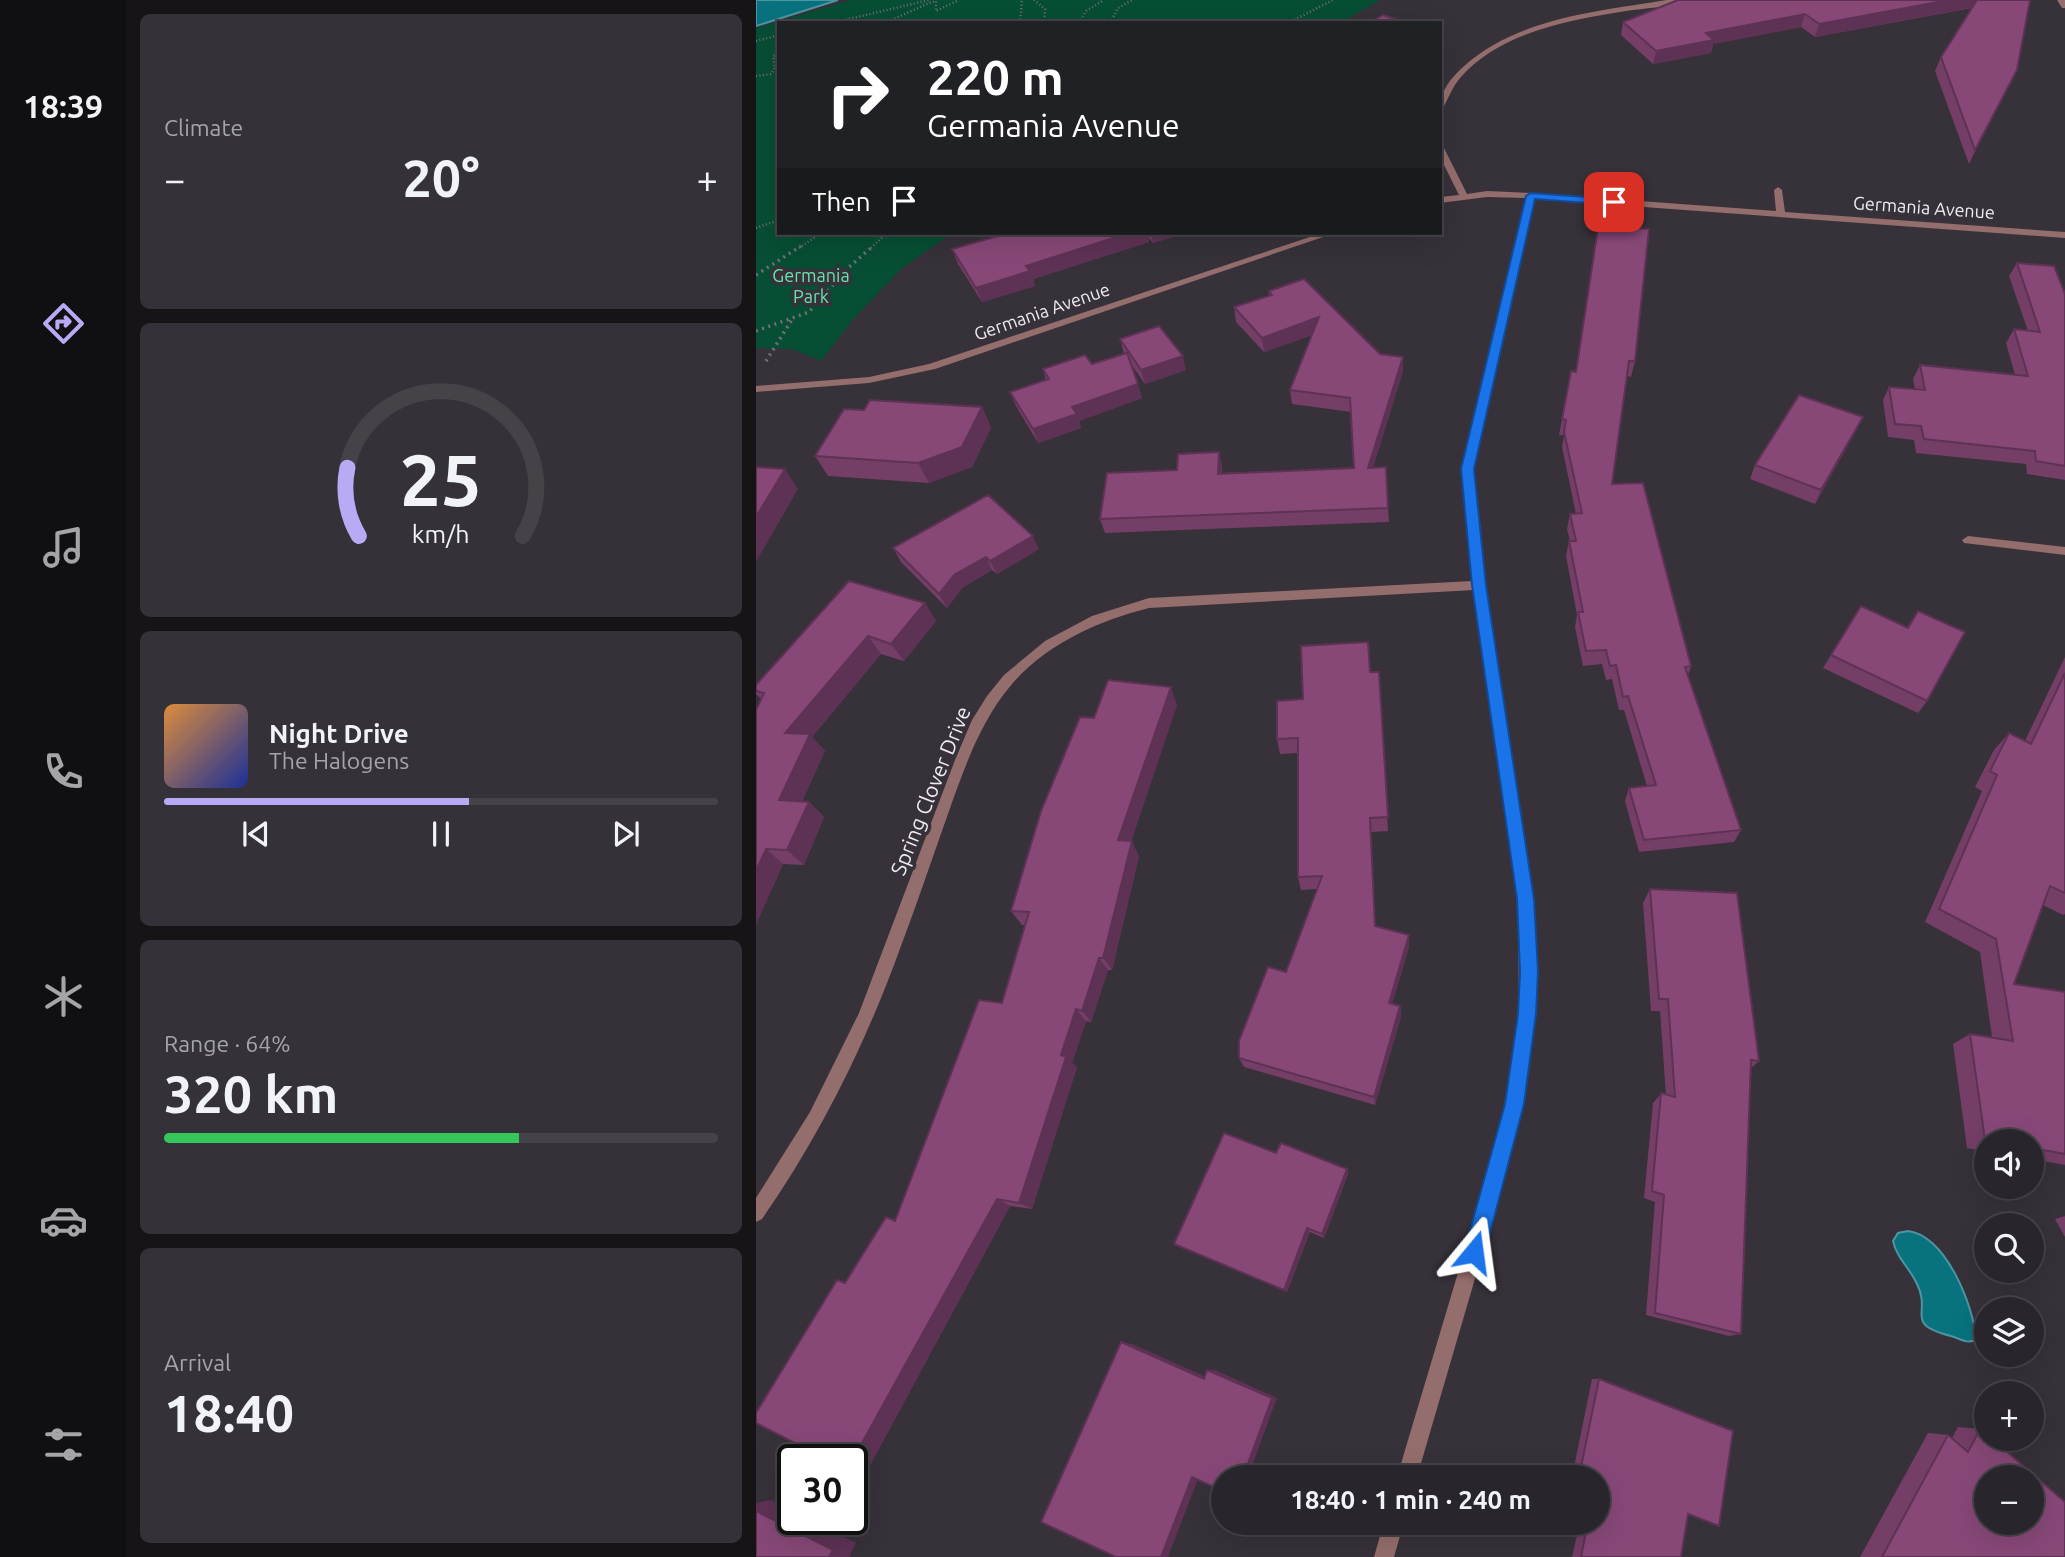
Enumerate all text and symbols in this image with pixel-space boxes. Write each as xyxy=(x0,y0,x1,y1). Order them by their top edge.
icon: right xyxy=(812,49,903,140)
text: 220 m xyxy=(927,49,1064,104)
text: 18:39 xyxy=(23,88,103,124)
text: Germania Avenue xyxy=(927,107,1180,143)
text: Climate xyxy=(164,115,243,140)
text: 20° xyxy=(402,149,480,207)
text: − xyxy=(164,158,185,200)
text: + xyxy=(697,158,718,200)
pin xyxy=(1584,172,1644,232)
icon: arrive xyxy=(885,182,923,220)
icon: arrive xyxy=(1595,183,1633,221)
text: Then xyxy=(812,187,871,216)
street label: Germania Avenue xyxy=(1852,192,1996,222)
park label: Germania Park xyxy=(772,265,850,306)
street label: Germania Avenue xyxy=(971,278,1112,344)
icon: directions xyxy=(39,299,88,348)
text: 25 xyxy=(400,438,482,520)
text: km/h xyxy=(412,520,470,548)
icon: music xyxy=(39,523,88,572)
street label: Spring Clover Drive xyxy=(885,703,975,879)
text: Night Drive xyxy=(269,719,409,748)
icon: phone xyxy=(39,747,88,796)
text: The Halogens xyxy=(269,748,409,773)
icon: previous xyxy=(237,815,275,853)
icon: pause xyxy=(422,815,460,853)
icon: next xyxy=(607,815,645,853)
icon: climate xyxy=(39,972,88,1021)
text: Range · 64% xyxy=(164,1031,291,1056)
text: 320 km xyxy=(164,1065,338,1123)
map controls xyxy=(1974,1129,2044,1535)
button: sound xyxy=(1974,1129,2044,1199)
icon: car xyxy=(39,1196,88,1245)
button: search xyxy=(1974,1213,2044,1283)
position arrow xyxy=(1437,1215,1511,1289)
button: layers xyxy=(1974,1297,2044,1367)
text: Arrival xyxy=(164,1350,231,1375)
button: + xyxy=(1974,1381,2044,1451)
text: 18:40 xyxy=(164,1384,294,1442)
icon: filters xyxy=(39,1420,88,1469)
speed limit sign: 30 xyxy=(777,1444,868,1535)
button: − xyxy=(1974,1465,2044,1535)
text: 18:40 · 1 min · 240 m xyxy=(1290,1485,1531,1514)

